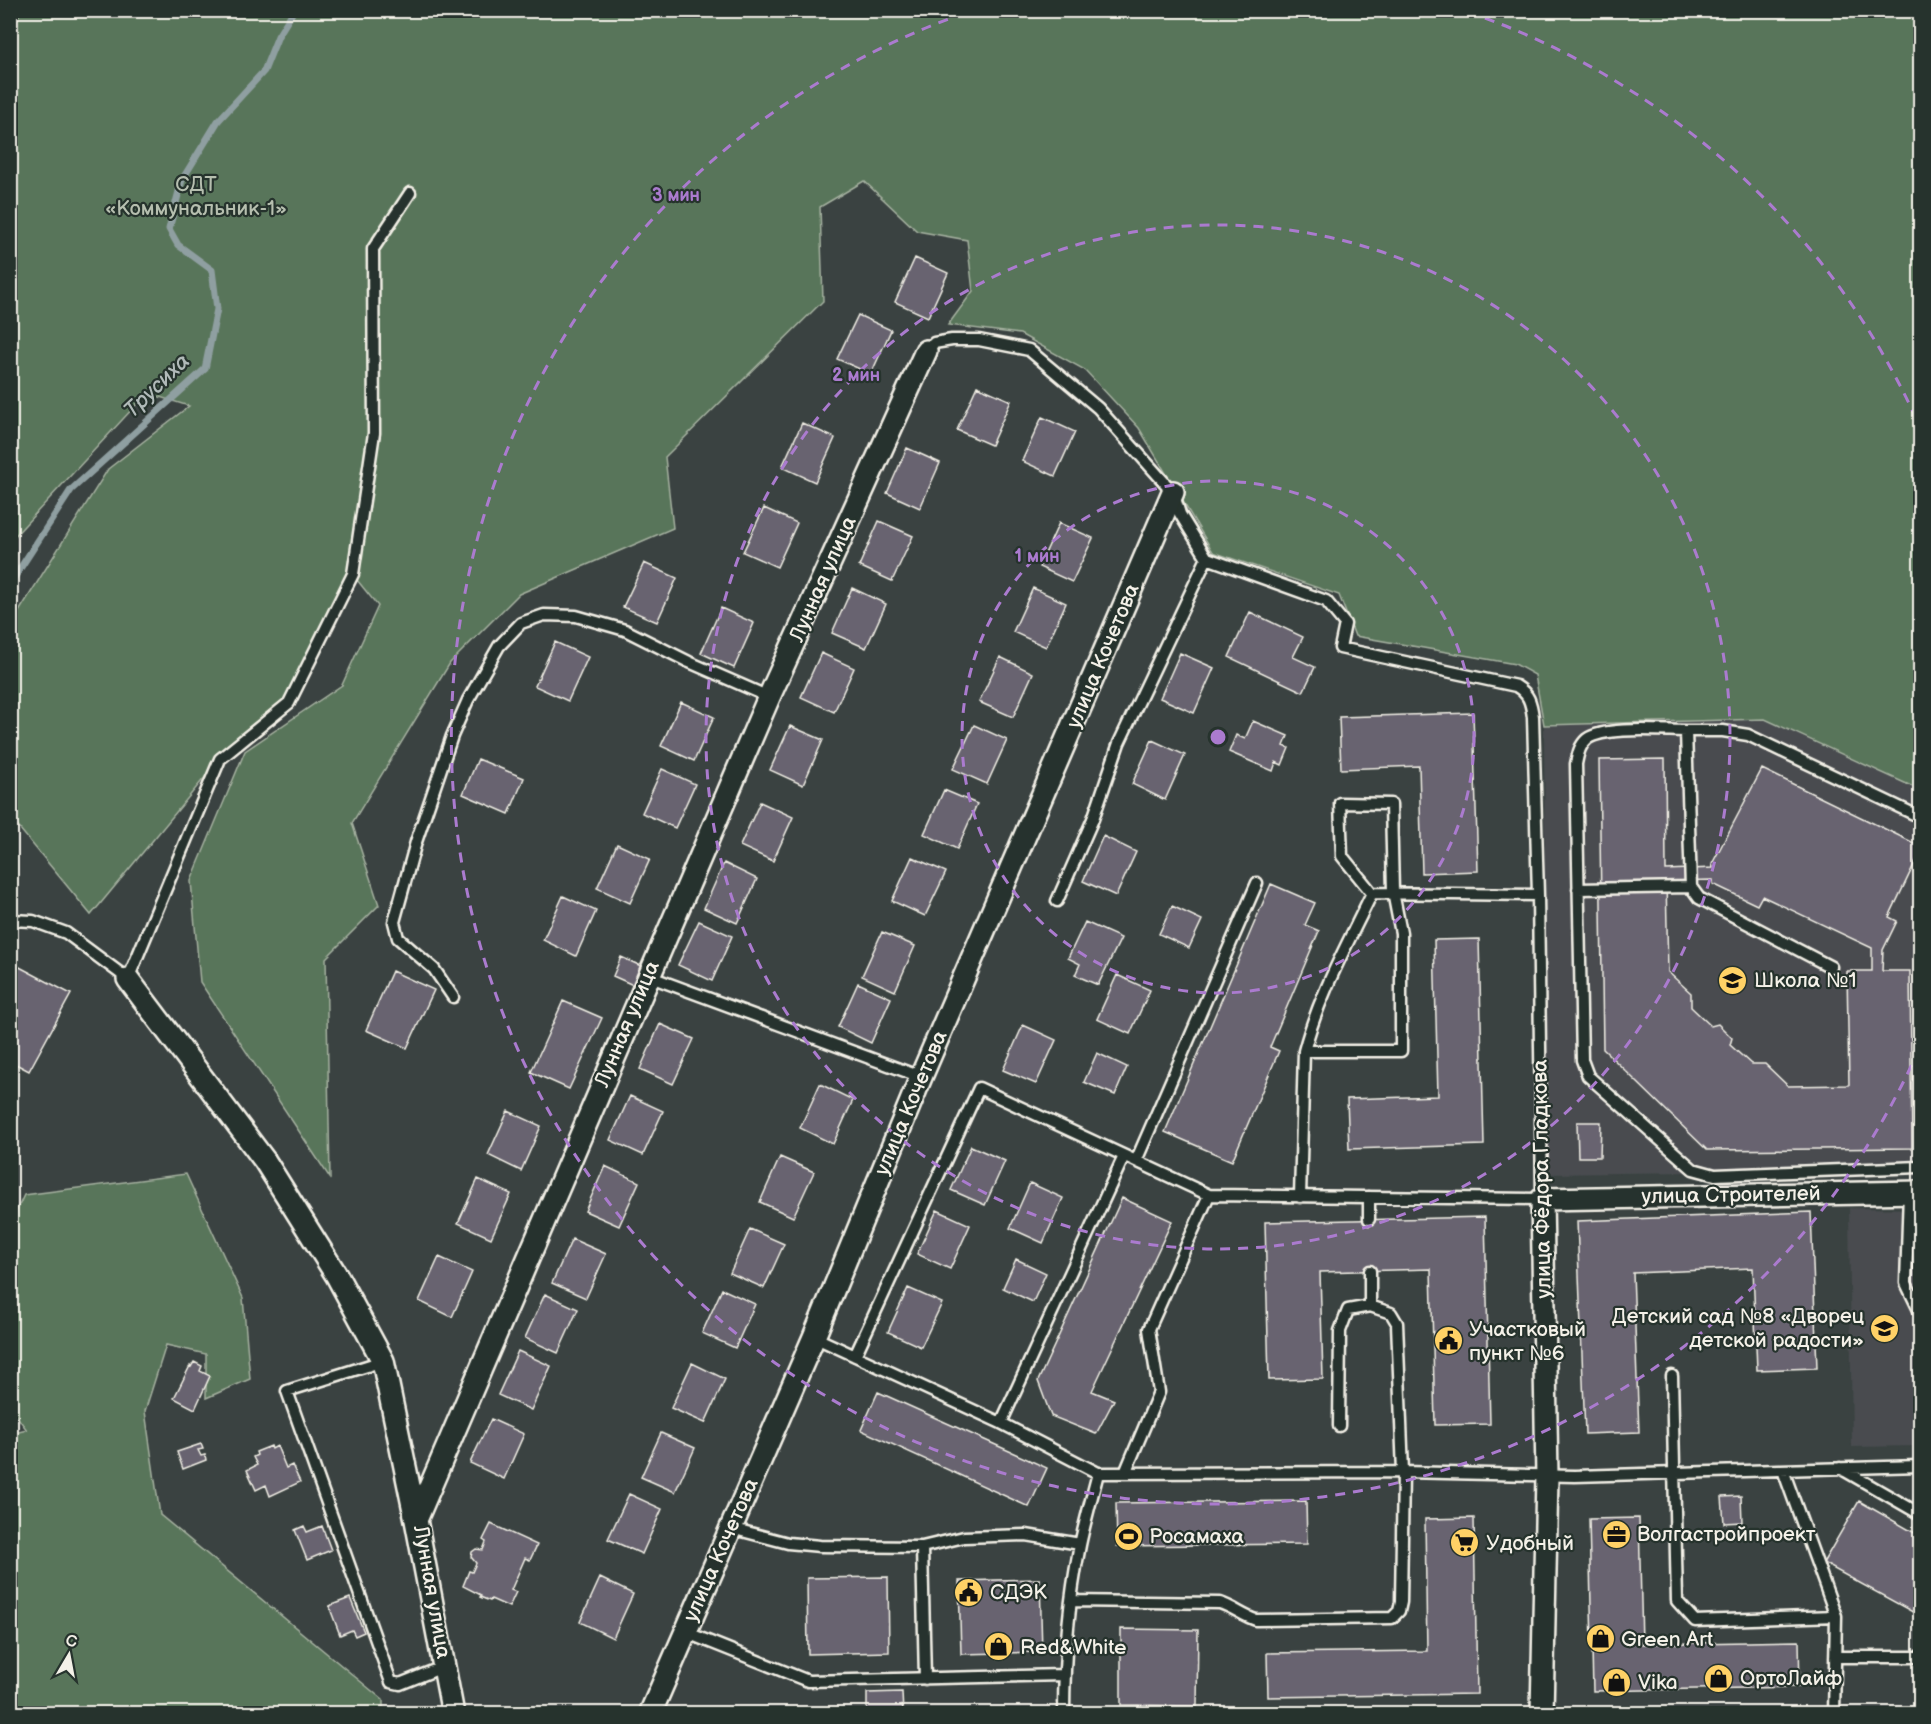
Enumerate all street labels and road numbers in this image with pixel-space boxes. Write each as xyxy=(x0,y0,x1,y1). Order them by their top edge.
street label: Лунная улица xyxy=(784,512,862,647)
street label: улица Кочетова xyxy=(1061,579,1145,732)
street label: Лунная улица xyxy=(589,957,665,1092)
street label: улица Кочетова xyxy=(869,1026,953,1179)
street label: улица Фёдора Гладкова xyxy=(1527,1059,1557,1299)
street label: улица Строителей xyxy=(1641,1181,1821,1209)
street label: улица Кочетова xyxy=(678,1474,764,1626)
street label: Лунная улица xyxy=(408,1523,456,1661)

